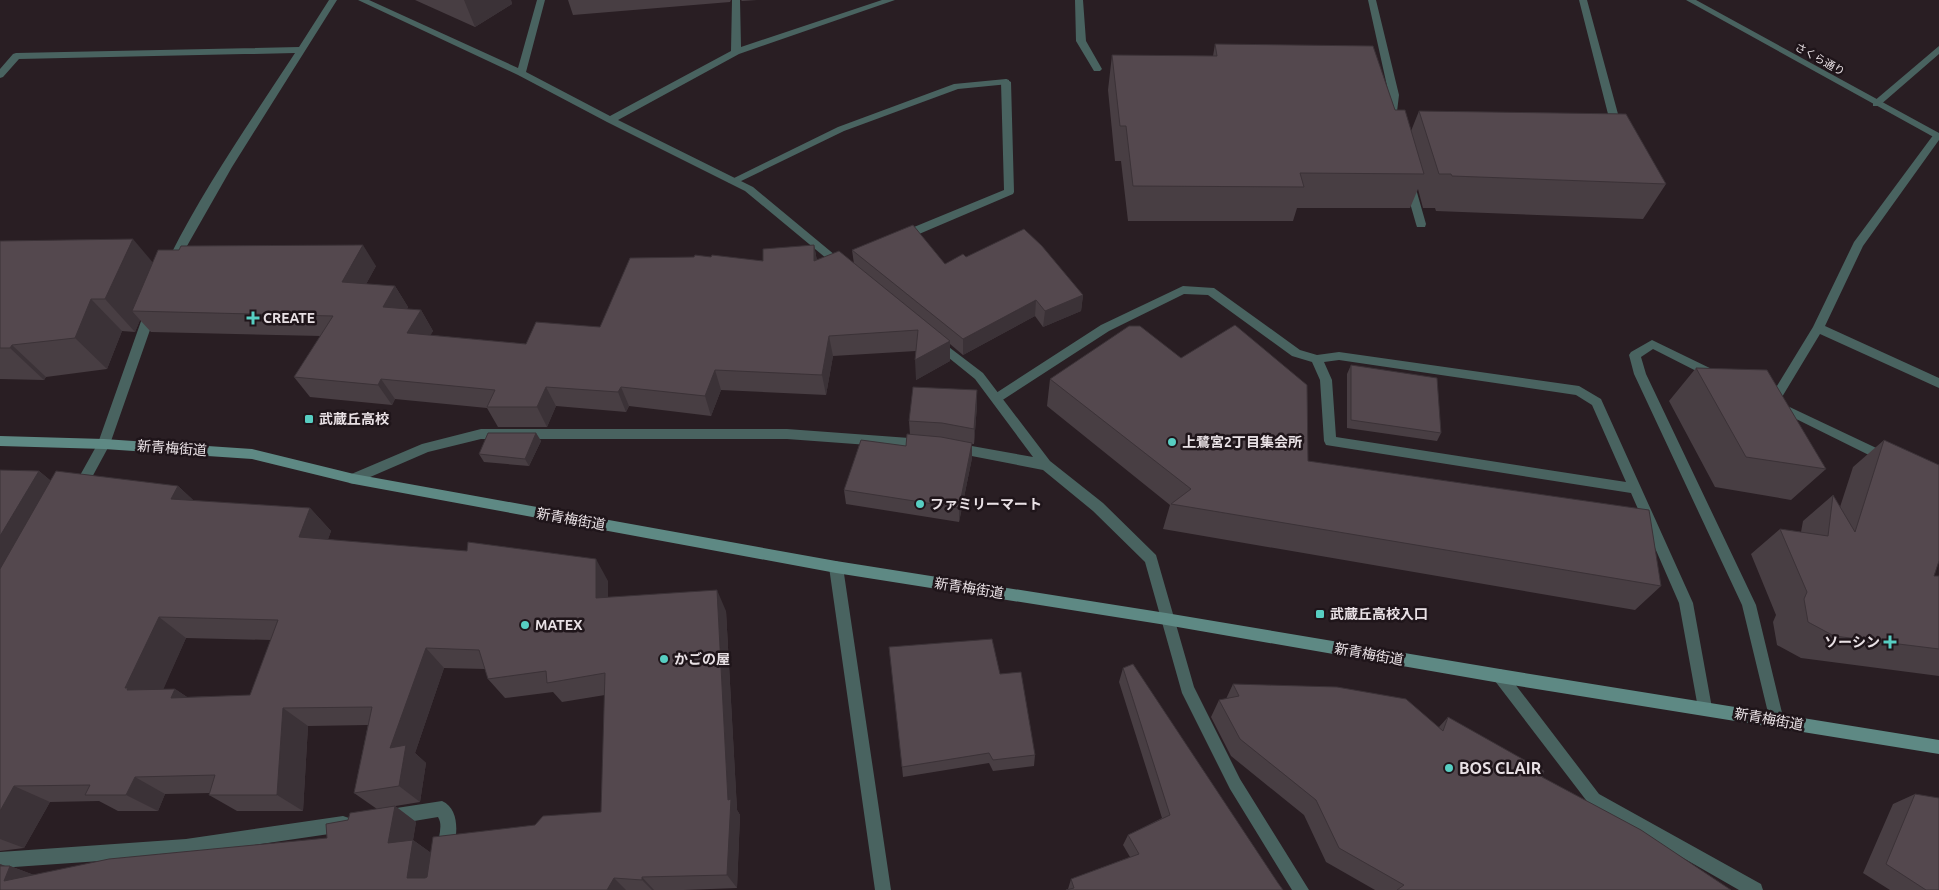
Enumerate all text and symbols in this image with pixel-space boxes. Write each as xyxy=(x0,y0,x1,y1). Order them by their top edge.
street label: さくら通り xyxy=(1793,40,1847,78)
place label: CREATE xyxy=(263,310,315,326)
marker: CREATE xyxy=(247,312,259,324)
place label: 武蔵丘高校 xyxy=(319,411,389,427)
marker: 武蔵丘高校 xyxy=(303,413,315,425)
place label: 上鷺宮2丁目集会所 xyxy=(1182,434,1302,450)
marker: 上鷺宮2丁目集会所 xyxy=(1166,436,1178,448)
street label: 新青梅街道 xyxy=(137,438,207,458)
place label: ファミリーマート xyxy=(930,496,1042,512)
marker: ファミリーマート xyxy=(914,498,926,510)
street label: 新青梅街道 xyxy=(535,505,607,533)
street label: 新青梅街道 xyxy=(933,575,1005,601)
place label: 武蔵丘高校入口 xyxy=(1330,606,1428,622)
marker: 武蔵丘高校入口 xyxy=(1314,608,1326,620)
place label: MATEX xyxy=(535,617,583,633)
marker: MATEX xyxy=(519,619,531,631)
place label: ソーシン xyxy=(1824,634,1880,650)
marker: ソーシン xyxy=(1884,636,1896,648)
street label: 新青梅街道 xyxy=(1333,640,1405,668)
place label: かごの屋 xyxy=(674,651,730,667)
marker: かごの屋 xyxy=(658,653,670,665)
street label: 新青梅街道 xyxy=(1733,705,1805,733)
place label: BOS CLAIR xyxy=(1459,759,1542,777)
marker: BOS CLAIR xyxy=(1443,762,1455,774)

